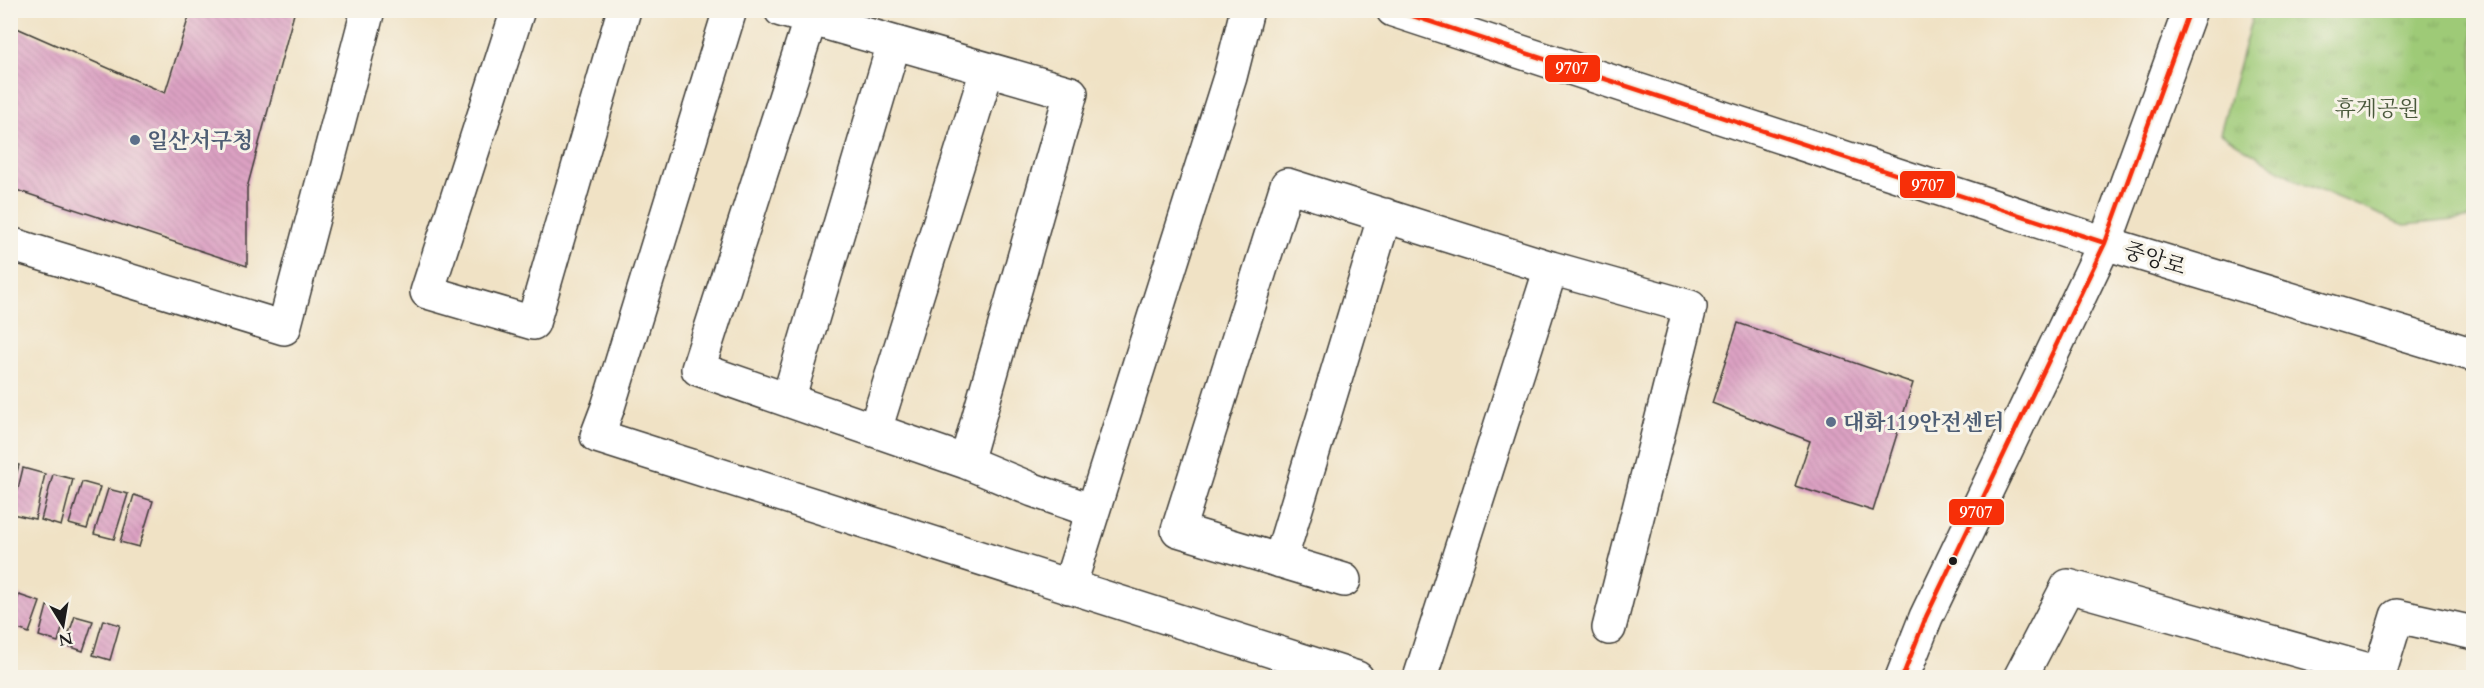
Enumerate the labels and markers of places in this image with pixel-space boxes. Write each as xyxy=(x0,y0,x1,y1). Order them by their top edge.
place label: 일산서구청 xyxy=(147,126,253,156)
marker: 일산서구청 xyxy=(128,133,142,147)
place label: 대화119안전센터 xyxy=(1843,408,2004,438)
marker: 대화119안전센터 xyxy=(1824,415,1838,429)
unlabelled marker xyxy=(1947,555,1959,567)

